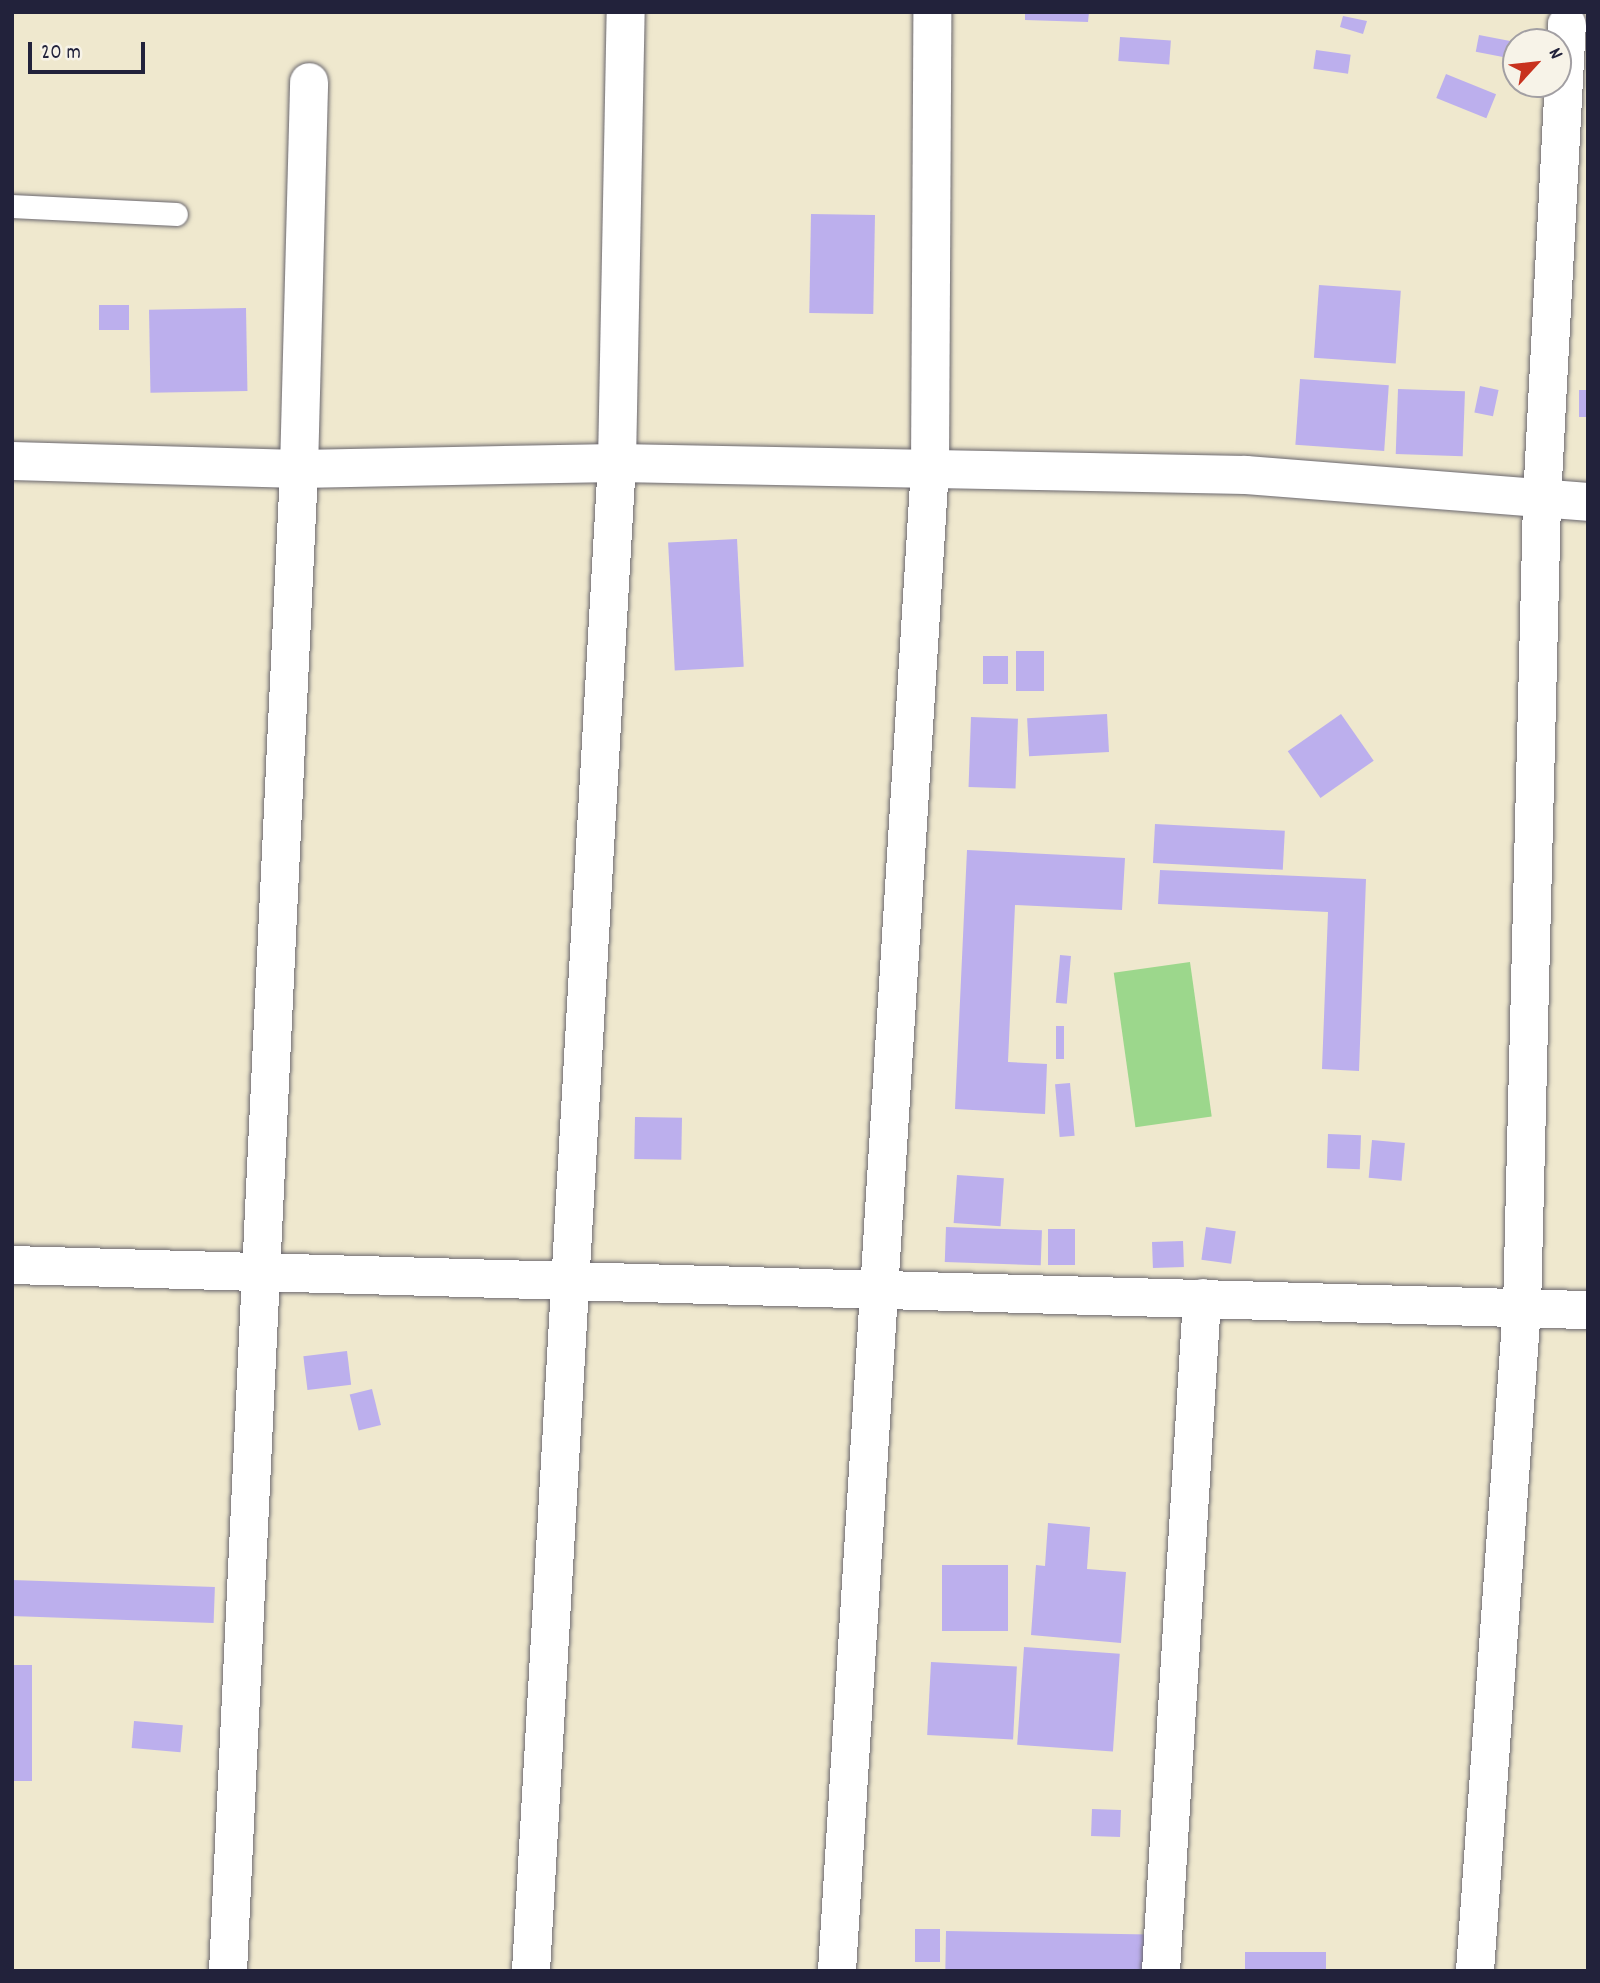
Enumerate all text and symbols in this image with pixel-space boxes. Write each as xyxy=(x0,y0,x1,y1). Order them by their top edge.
scale bar xyxy=(32,28,149,72)
north arrow xyxy=(1502,28,1572,98)
text: 20 m xyxy=(41,39,81,69)
text: N xyxy=(1540,44,1569,64)

